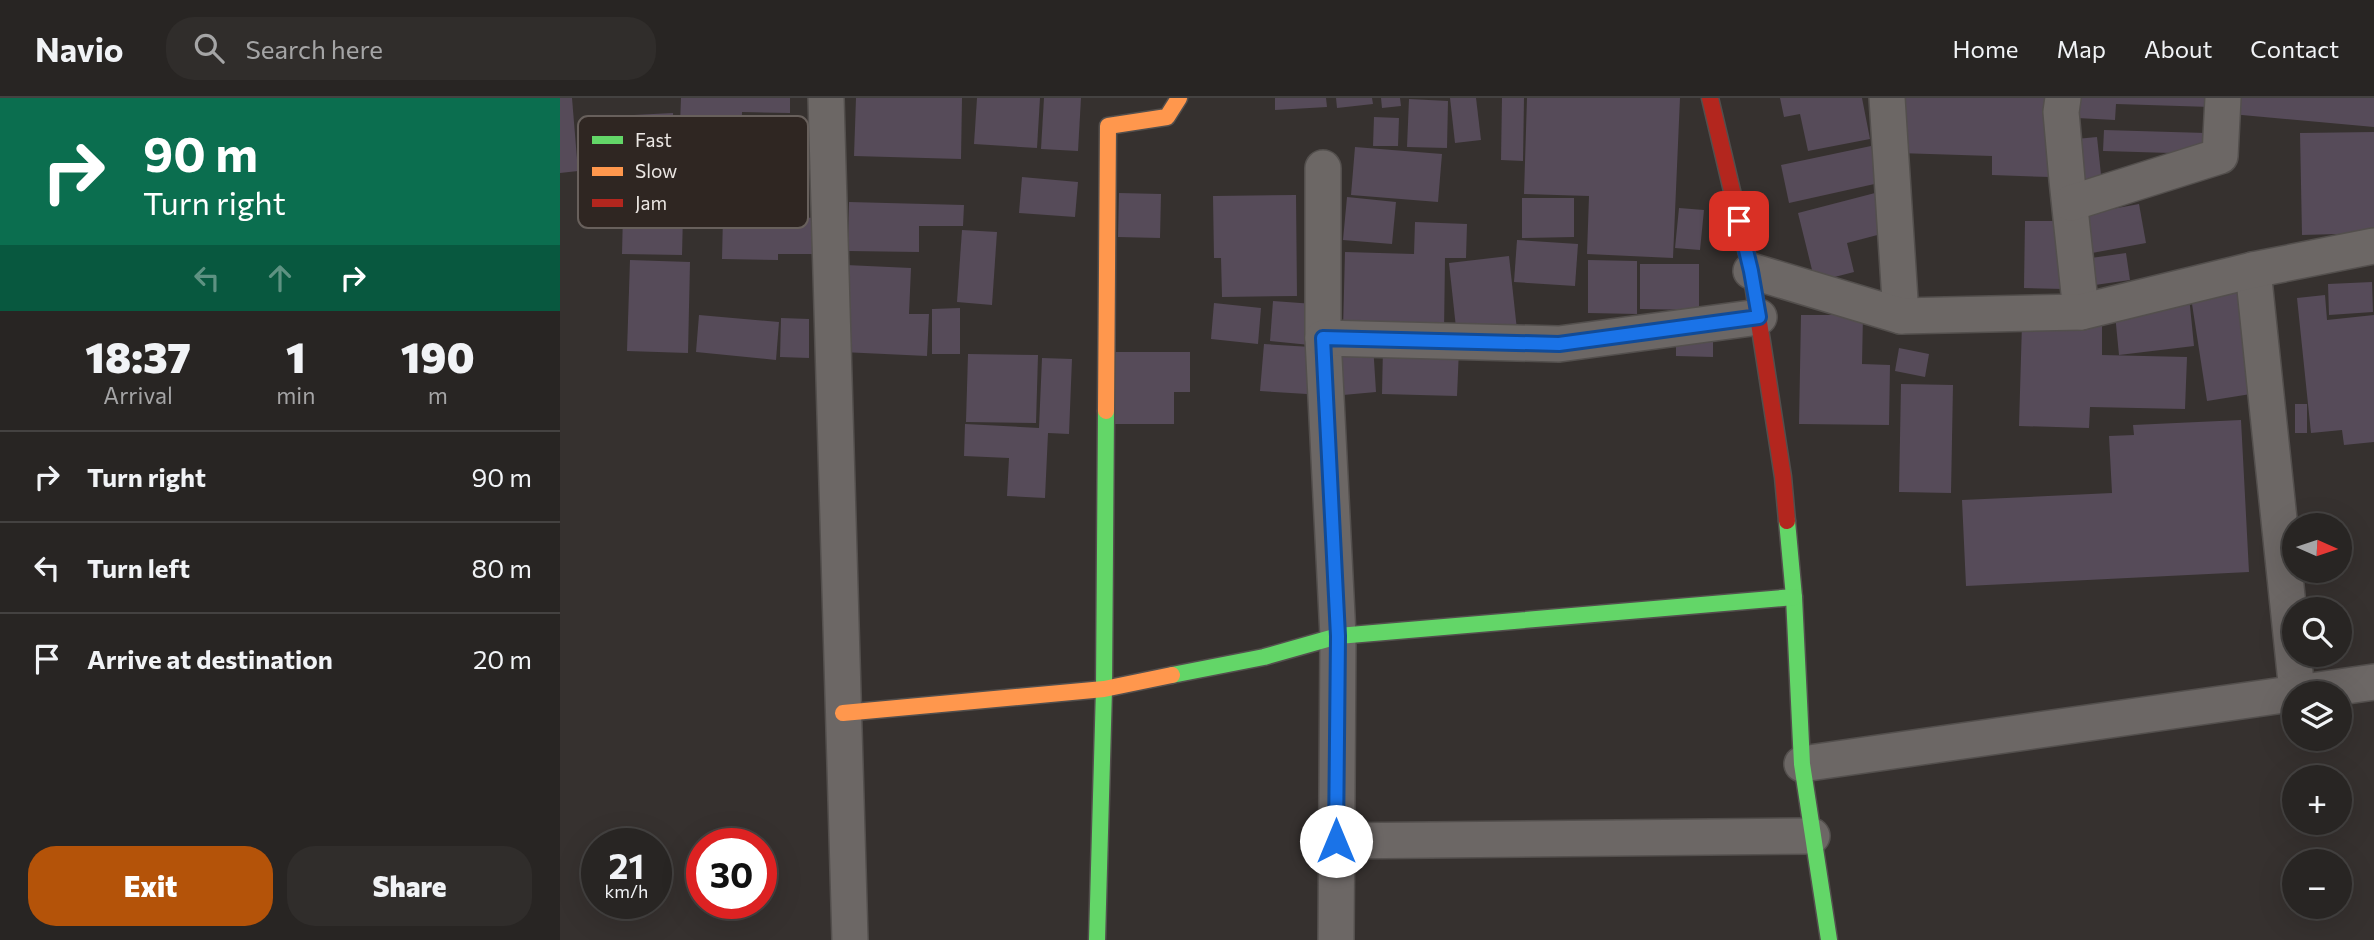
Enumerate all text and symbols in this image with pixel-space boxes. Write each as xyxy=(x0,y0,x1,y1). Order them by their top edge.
search box xyxy=(166,17,656,80)
text: Navio xyxy=(35,28,124,69)
icon: search xyxy=(190,29,228,67)
text: Search here xyxy=(246,33,383,64)
text: Home xyxy=(1953,34,2019,63)
text: Map xyxy=(2057,34,2106,63)
text: About xyxy=(2144,34,2212,63)
text: Contact xyxy=(2250,34,2339,63)
legend xyxy=(578,116,808,228)
text: 90 m xyxy=(143,122,258,182)
icon: right xyxy=(28,126,119,217)
text: Fast xyxy=(635,128,672,151)
text: Slow xyxy=(635,159,677,182)
text: Turn right xyxy=(143,182,286,222)
text: Jam xyxy=(635,191,667,214)
pin xyxy=(1709,191,1769,251)
icon: arrive xyxy=(1720,202,1758,240)
icon: left xyxy=(188,259,226,297)
icon: ahead xyxy=(261,259,299,297)
icon: right xyxy=(334,259,372,297)
text: 18:37 xyxy=(85,330,191,382)
text: 1 xyxy=(286,330,306,382)
text: 190 xyxy=(401,330,475,382)
text: Arrival xyxy=(103,381,173,409)
text: min xyxy=(276,381,315,409)
text: m xyxy=(428,381,448,409)
icon: right xyxy=(28,458,66,496)
text: Turn right xyxy=(87,461,206,492)
text: 90 m xyxy=(472,461,532,492)
north arrow xyxy=(2282,513,2352,583)
map controls xyxy=(2282,513,2352,919)
icon: left xyxy=(28,549,66,587)
text: Turn left xyxy=(87,552,190,583)
text: 80 m xyxy=(472,552,532,583)
button: search xyxy=(2282,597,2352,667)
icon: arrive xyxy=(28,640,66,678)
text: Arrive at destination xyxy=(87,643,333,674)
text: 20 m xyxy=(473,643,532,674)
button: layers xyxy=(2282,681,2352,751)
button: + xyxy=(2282,765,2352,835)
position arrow xyxy=(1299,804,1373,878)
speed limit sign: 30 xyxy=(686,828,777,919)
text: 21 xyxy=(609,843,644,886)
button: Exit xyxy=(28,846,273,926)
button: Share xyxy=(287,846,532,926)
button: − xyxy=(2282,849,2352,919)
text: km/h xyxy=(605,880,648,902)

